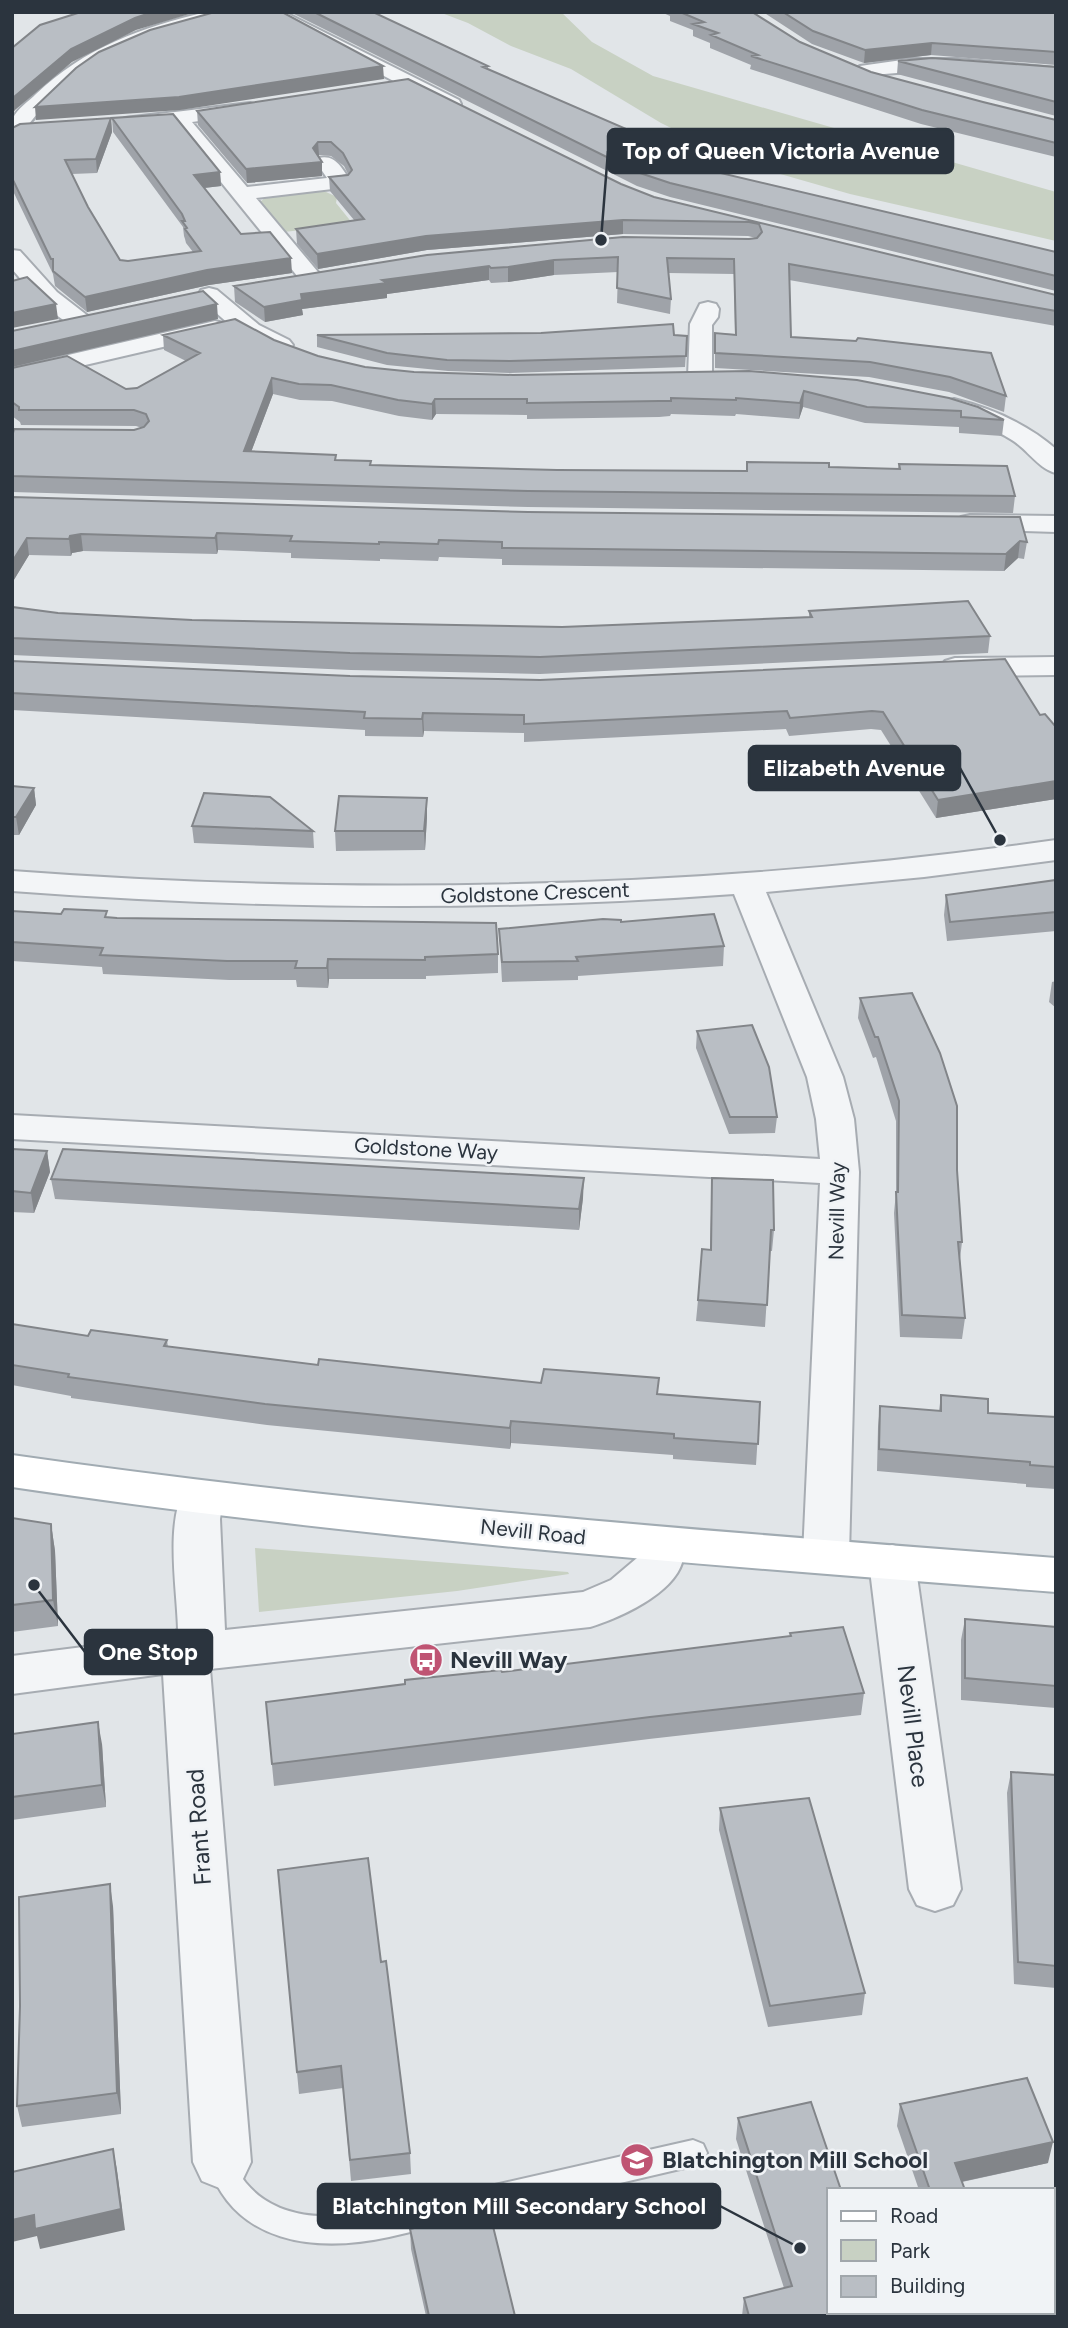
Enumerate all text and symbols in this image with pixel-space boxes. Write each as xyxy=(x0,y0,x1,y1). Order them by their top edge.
callout: Top of Queen Victoria Avenue xyxy=(608,129,953,173)
text: Top of Queen Victoria Avenue xyxy=(622,137,940,165)
callout: Elizabeth Avenue xyxy=(749,746,960,790)
text: Elizabeth Avenue xyxy=(763,754,945,782)
street label: Goldstone Crescent xyxy=(440,877,630,908)
street label: Goldstone Way xyxy=(353,1132,499,1165)
street label: Nevill Way xyxy=(823,1161,850,1260)
street label: Nevill Road xyxy=(479,1514,587,1549)
callout: One Stop xyxy=(85,1630,212,1674)
text: One Stop xyxy=(98,1638,198,1666)
bus stop icon: Nevill Way xyxy=(407,1641,445,1679)
place label: Nevill Way xyxy=(450,1645,568,1674)
street label: Nevill Place xyxy=(892,1663,935,1789)
street label: Frant Road xyxy=(180,1768,217,1886)
school or university icon: Blatchington Mill School xyxy=(618,2141,656,2179)
place label: Blatchington Mill School xyxy=(662,2145,928,2174)
callout: Blatchington Mill Secondary School xyxy=(318,2184,720,2228)
legend xyxy=(827,2188,1054,2314)
text: Blatchington Mill Secondary School xyxy=(332,2192,706,2220)
text: Road xyxy=(890,2203,938,2228)
text: Park xyxy=(890,2238,931,2263)
text: Building xyxy=(890,2273,965,2298)

